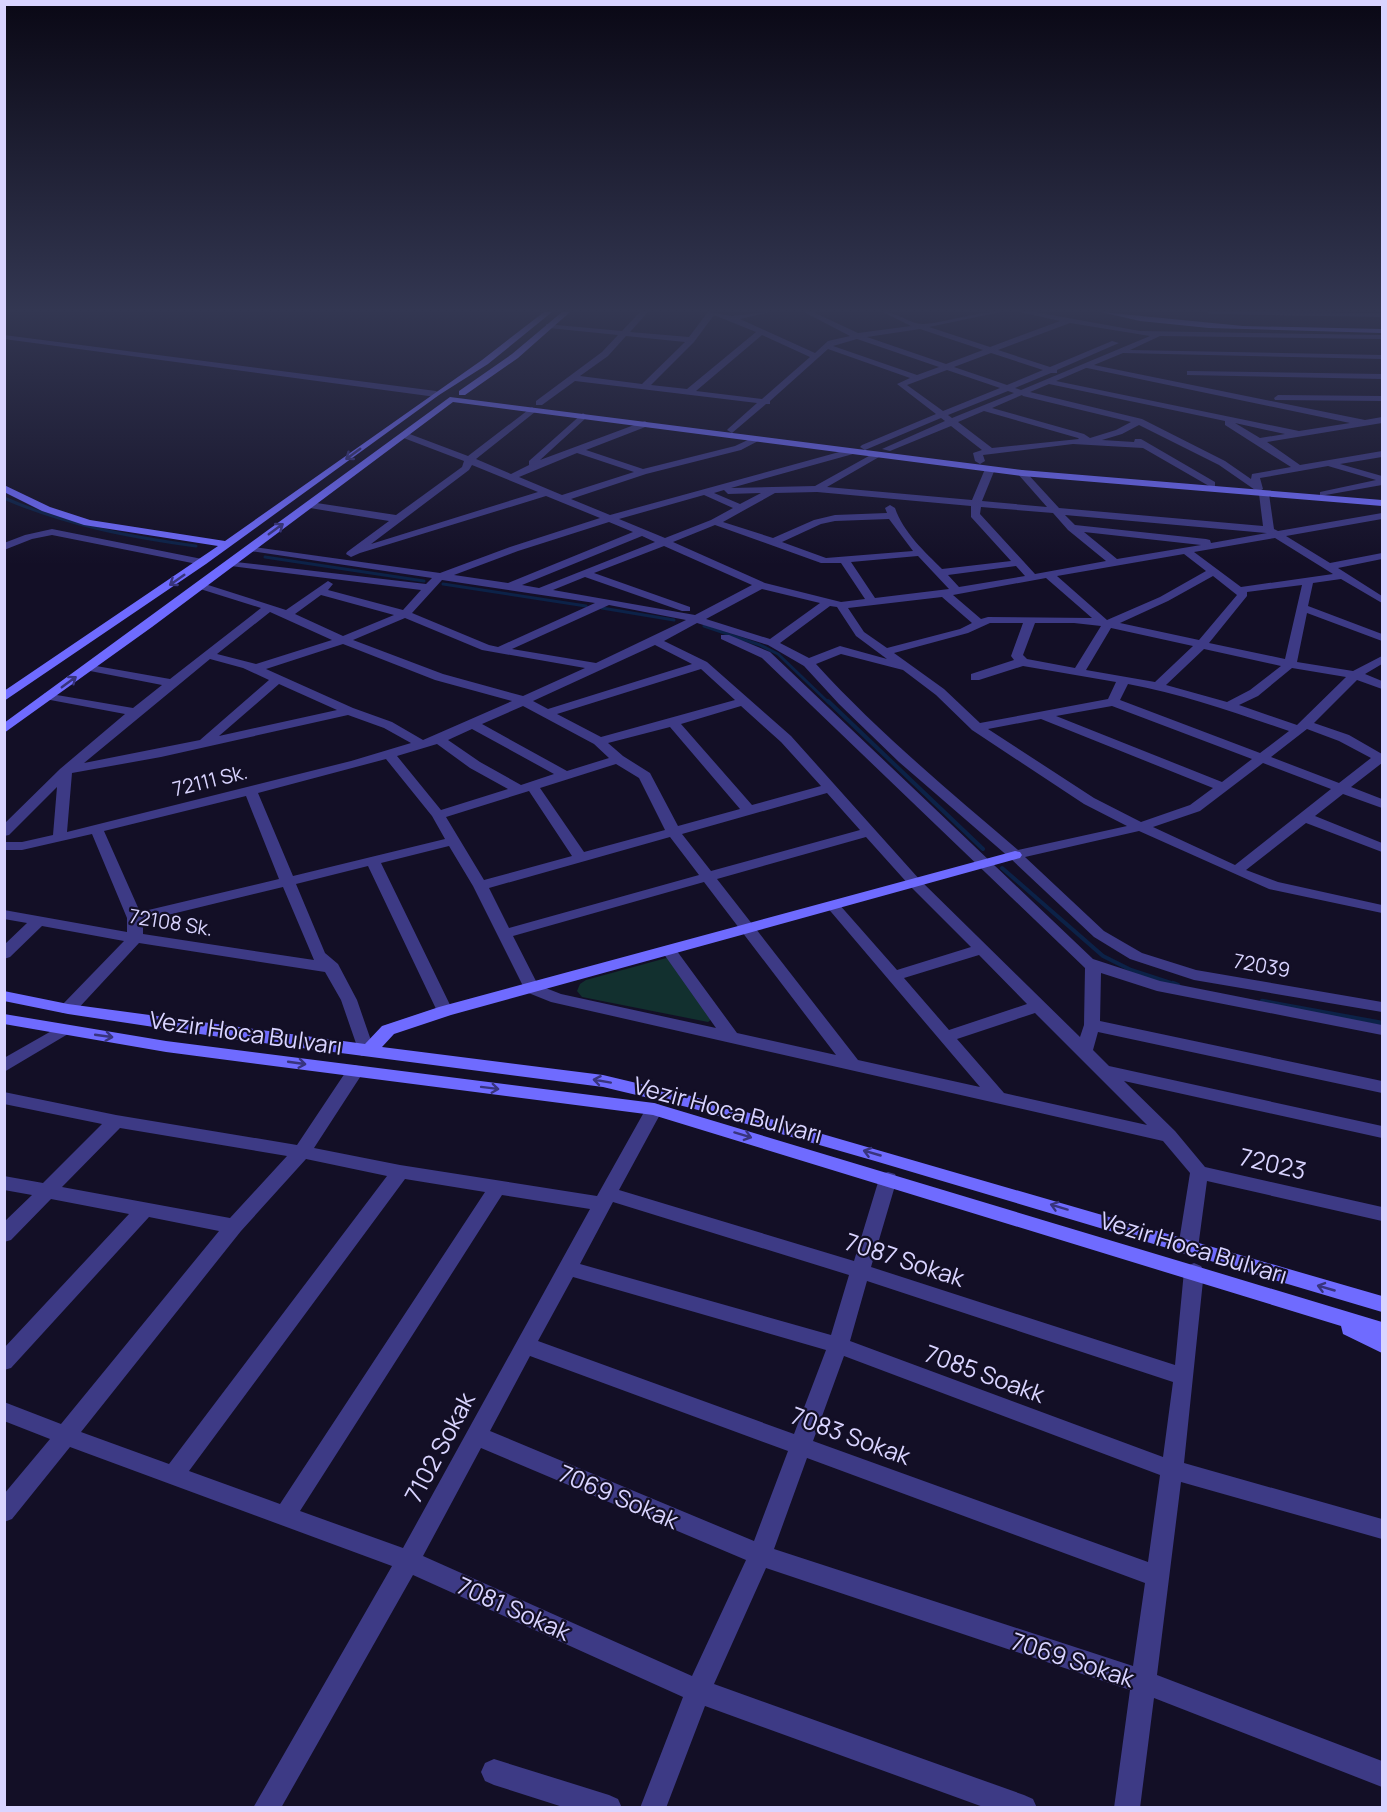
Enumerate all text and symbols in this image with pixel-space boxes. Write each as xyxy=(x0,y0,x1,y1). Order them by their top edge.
one-way arrow xyxy=(345,448,362,460)
one-way arrow xyxy=(268,523,284,535)
one-way arrow xyxy=(169,574,186,586)
one-way arrow xyxy=(60,676,76,688)
street label: 72111 Sk. xyxy=(170,758,250,802)
street label: 72108 Sk. xyxy=(127,902,215,942)
street label: 72039 xyxy=(1232,947,1292,983)
street label: Vezir Hoca Bulvarı xyxy=(147,1002,345,1062)
one-way arrow xyxy=(93,1031,113,1042)
one-way arrow xyxy=(286,1057,306,1068)
street label: Vezir Hoca Bulvarı xyxy=(630,1068,826,1150)
one-way arrow xyxy=(593,1075,613,1086)
one-way arrow xyxy=(480,1082,500,1093)
one-way arrow xyxy=(733,1130,752,1141)
street label: 72023 xyxy=(1236,1139,1310,1187)
one-way arrow xyxy=(863,1147,882,1159)
one-way arrow xyxy=(1050,1201,1069,1212)
street label: Vezir Hoca Bulvarı xyxy=(1096,1203,1292,1291)
street label: 7087 Sokak xyxy=(841,1224,970,1294)
one-way arrow xyxy=(1317,1282,1336,1293)
street label: 7085 Soakk xyxy=(920,1336,1051,1410)
street label: 7102 Sokak xyxy=(396,1385,482,1508)
street label: 7083 Sokak xyxy=(787,1398,916,1472)
street label: 7069 Sokak xyxy=(554,1456,685,1536)
street label: 7081 Sokak xyxy=(452,1568,577,1648)
street label: 7069 Sokak xyxy=(1007,1624,1140,1695)

